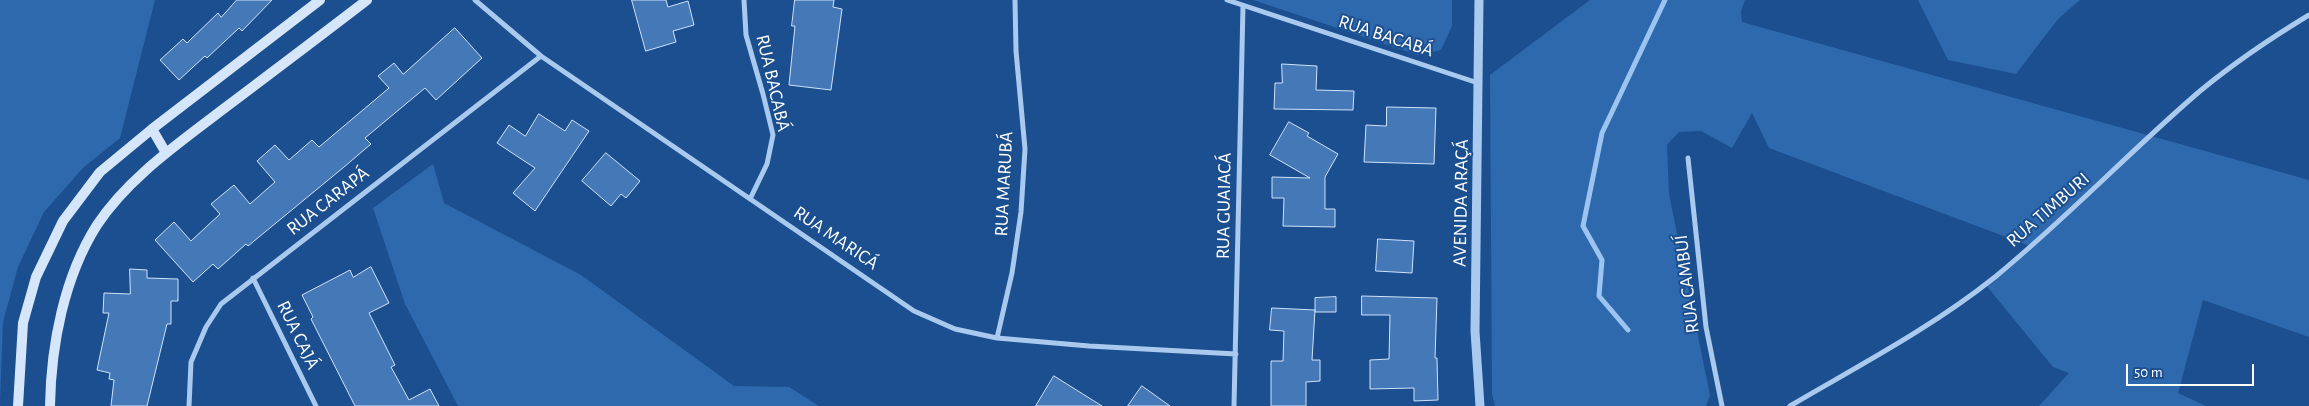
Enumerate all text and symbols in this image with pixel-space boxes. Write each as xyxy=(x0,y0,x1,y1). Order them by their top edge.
street label: RUA BACABÁ xyxy=(1335,10,1437,62)
street label: RUA BACABÁ xyxy=(751,32,795,134)
street label: RUA MARUBÁ xyxy=(990,131,1018,237)
street label: AVENIDA ARAÇÁ xyxy=(1448,139,1474,267)
street label: RUA GUAIACÁ xyxy=(1212,153,1236,259)
street label: RUA CARAPÁ xyxy=(282,162,374,240)
street label: RUA TIMBURI xyxy=(2002,168,2094,252)
street label: RUA MARICÁ xyxy=(789,201,883,275)
street label: RUA CAMBUÍ xyxy=(1670,234,1704,334)
street label: RUA CAJÁ xyxy=(272,297,324,373)
scale bar xyxy=(2129,354,2256,386)
text: 50 m xyxy=(2134,365,2163,380)

